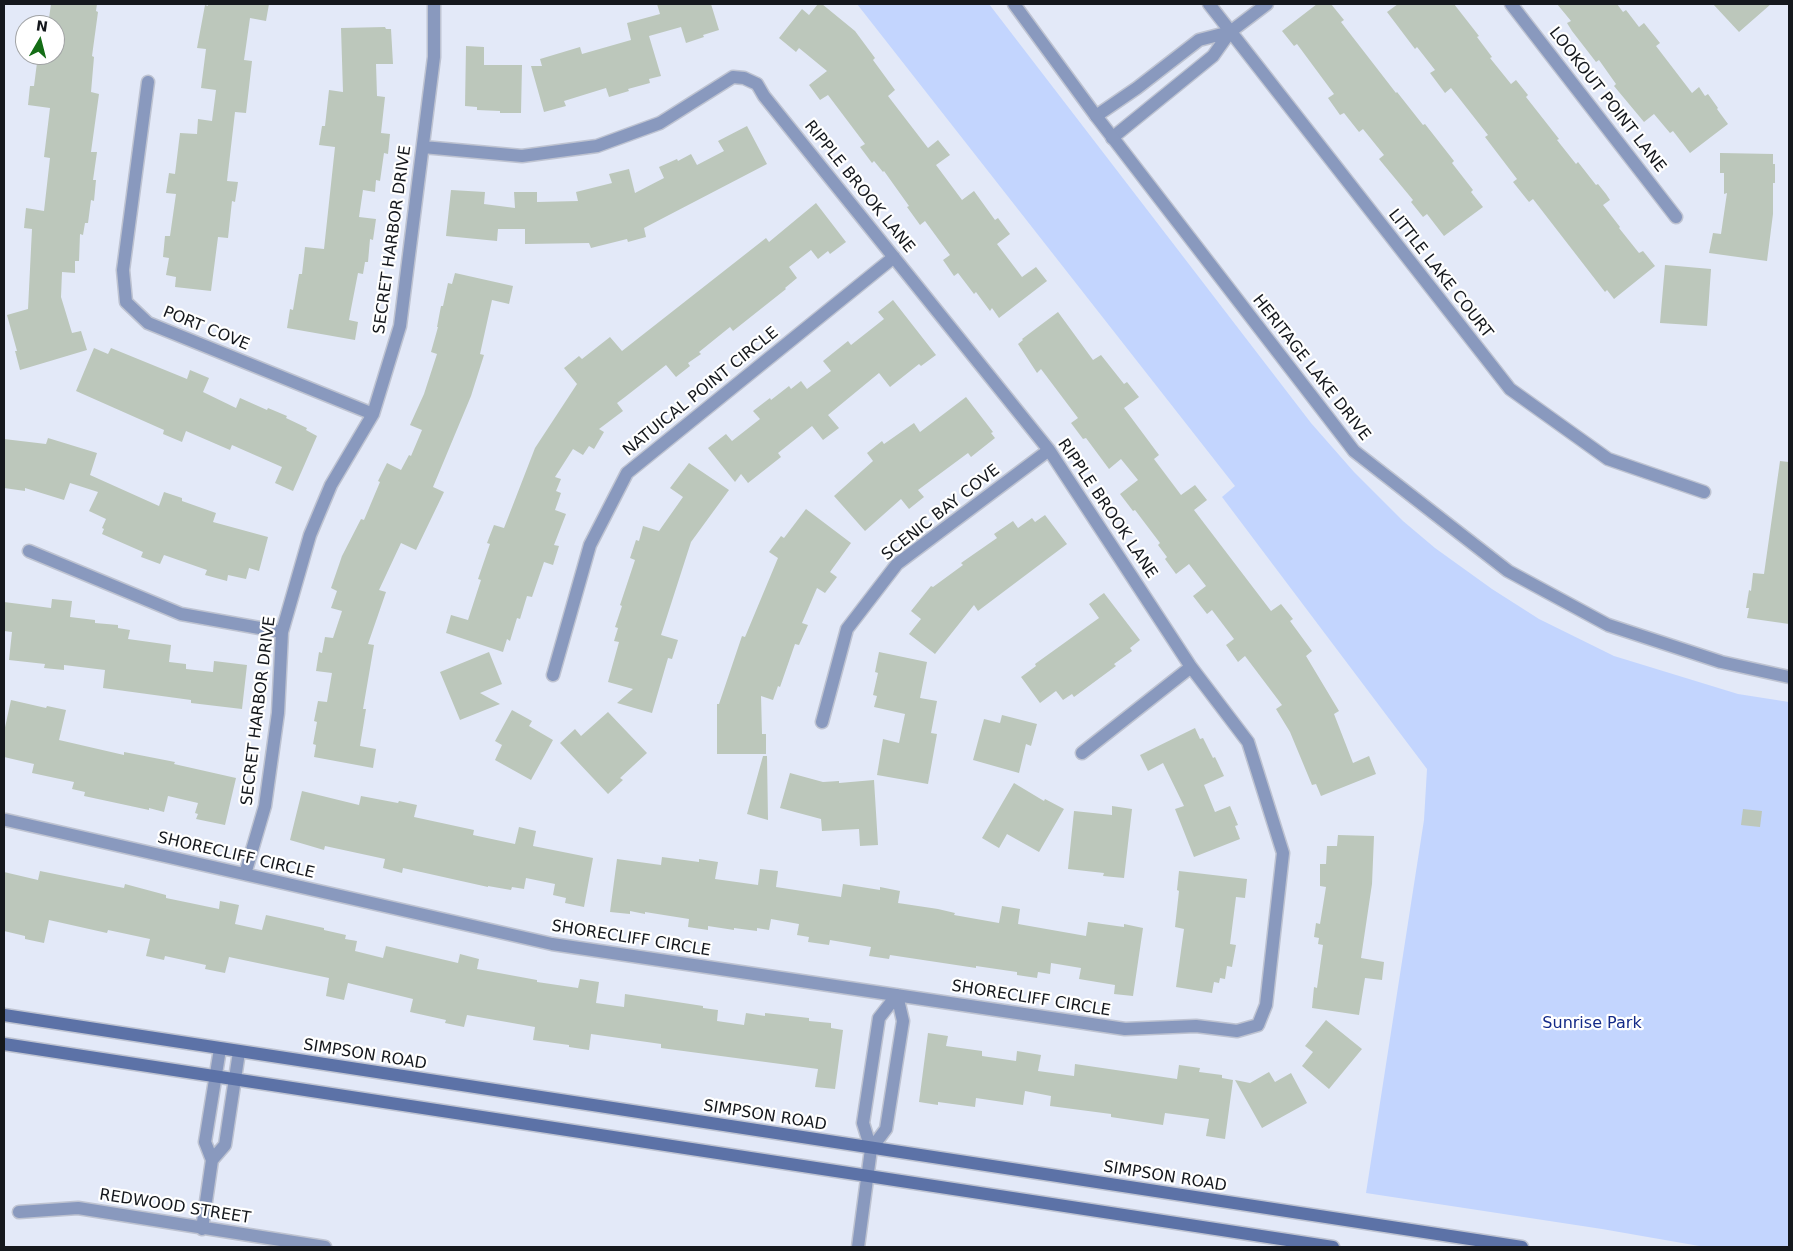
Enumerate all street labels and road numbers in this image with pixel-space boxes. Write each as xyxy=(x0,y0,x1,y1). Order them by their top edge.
street label: LOOKOUT POINT LANE xyxy=(1545,24,1669,176)
street label: RIPPLE BROOK LANE xyxy=(800,117,918,257)
street label: SECRET HARBOR DRIVE xyxy=(370,144,416,336)
street label: LITTLE LAKE COURT xyxy=(1384,206,1496,342)
street label: HERITAGE LAKE DRIVE xyxy=(1248,291,1374,445)
street label: PORT COVE xyxy=(160,303,252,355)
street label: NATUICAL POINT CIRCLE xyxy=(620,323,782,461)
street label: RIPPLE BROOK LANE xyxy=(1053,435,1161,583)
street label: SCENIC BAY COVE xyxy=(878,461,1004,565)
street label: SECRET HARBOR DRIVE xyxy=(238,615,280,807)
street label: SHORECLIFF CIRCLE xyxy=(156,829,316,883)
street label: SHORECLIFF CIRCLE xyxy=(550,917,712,961)
street label: SHORECLIFF CIRCLE xyxy=(950,977,1112,1021)
street label: SIMPSON ROAD xyxy=(302,1036,428,1074)
street label: SIMPSON ROAD xyxy=(702,1097,828,1135)
street label: SIMPSON ROAD xyxy=(1102,1158,1228,1196)
street label: REDWOOD STREET xyxy=(98,1186,252,1228)

